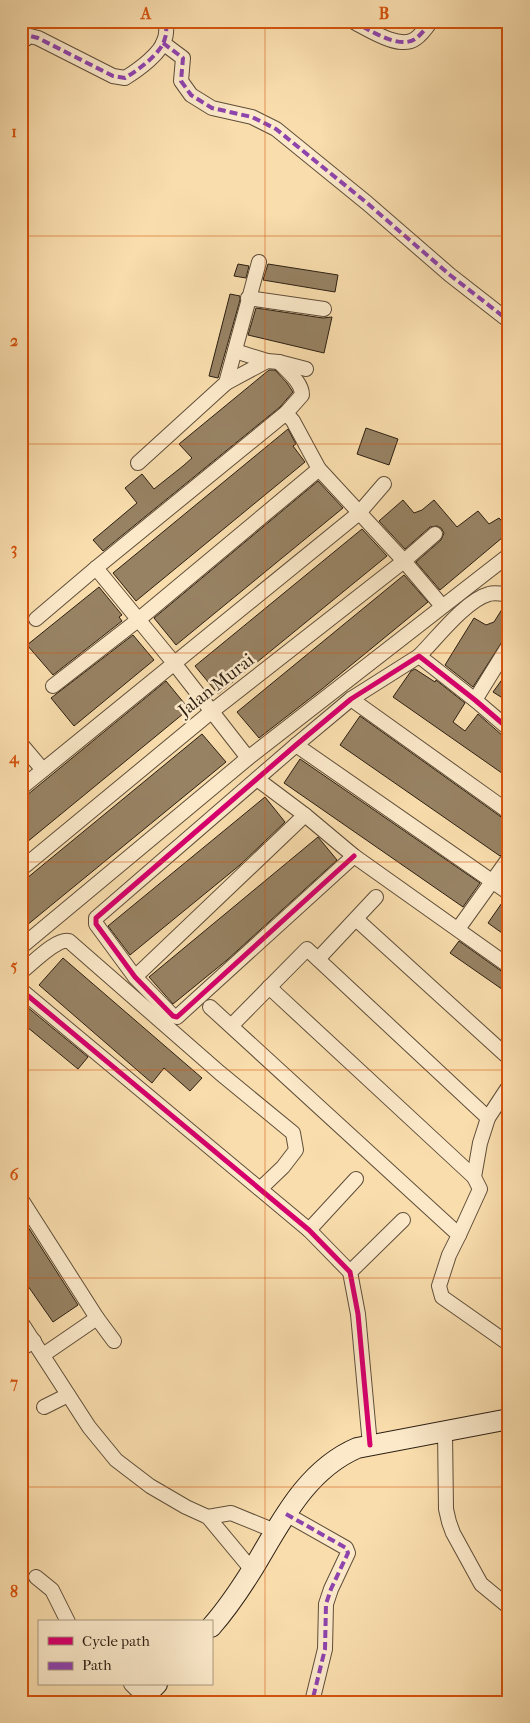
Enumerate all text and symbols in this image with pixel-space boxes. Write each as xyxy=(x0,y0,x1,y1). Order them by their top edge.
text: A xyxy=(140,4,152,23)
text: B xyxy=(379,4,389,23)
text: 1 xyxy=(11,122,17,141)
text: 2 xyxy=(10,331,18,350)
text: 3 xyxy=(11,539,17,559)
street label: Jalan Murai xyxy=(173,649,259,723)
text: 4 xyxy=(8,748,20,768)
text: 5 xyxy=(11,956,18,975)
text: 6 xyxy=(10,1165,19,1184)
text: 7 xyxy=(9,1373,18,1392)
text: 8 xyxy=(10,1582,18,1601)
legend xyxy=(38,1620,212,1686)
text: Cycle path xyxy=(82,1632,150,1650)
text: Path xyxy=(82,1656,112,1674)

